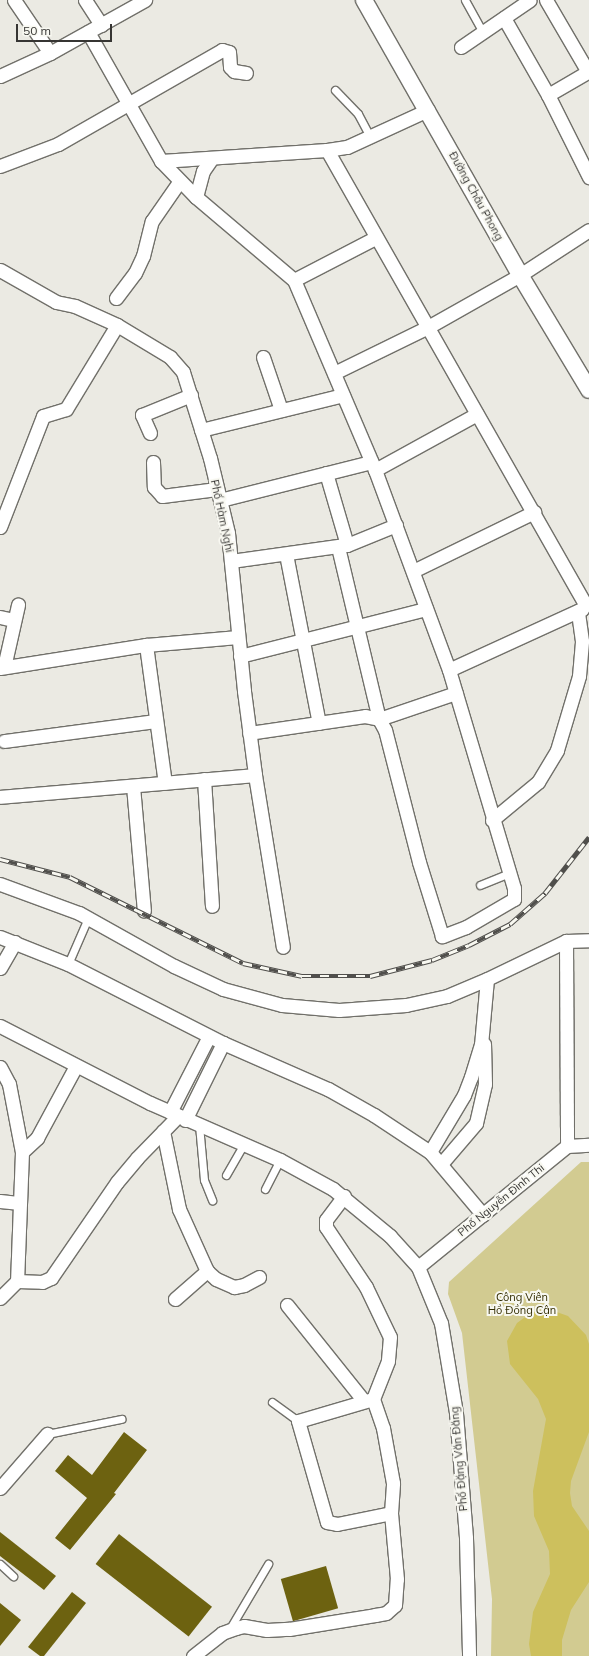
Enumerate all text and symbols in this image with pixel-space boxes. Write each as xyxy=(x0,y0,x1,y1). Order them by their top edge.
scale bar xyxy=(18,16,114,42)
text: 50 m xyxy=(23,23,51,38)
street label: Đường Châu Phong xyxy=(446,149,506,243)
street label: Phố Hàm Nghi xyxy=(208,478,236,554)
street label: Phố Nguyễn Đình Thi xyxy=(455,1161,547,1239)
park label: Công Viên Hồ Đồng Cận xyxy=(488,1291,556,1317)
street label: Phố Đặng Văn Đăng xyxy=(448,1406,470,1512)

